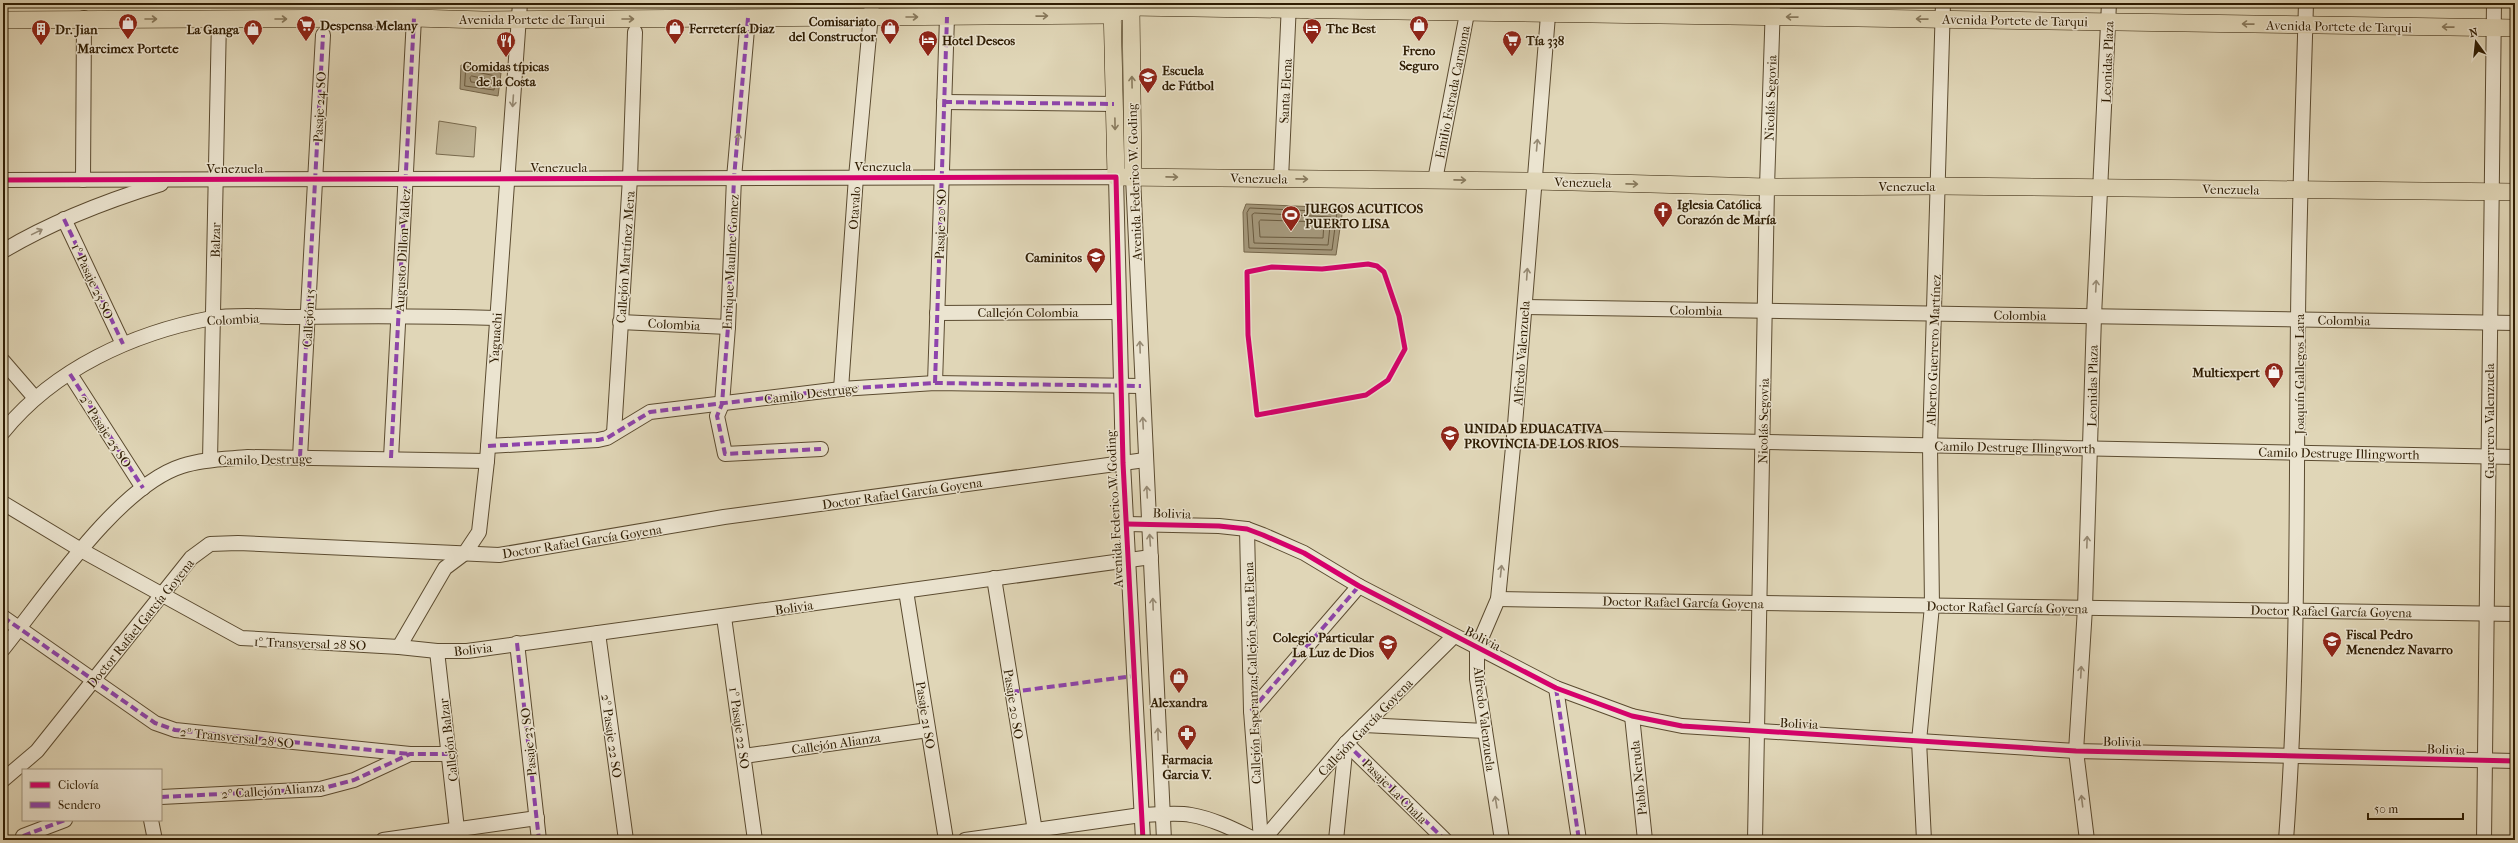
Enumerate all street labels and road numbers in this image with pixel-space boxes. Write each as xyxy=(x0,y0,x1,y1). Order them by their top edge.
street label: Avenida Portete de Tarqui xyxy=(458,12,605,27)
street label: Avenida Portete de Tarqui xyxy=(1941,12,2088,29)
street label: Avenida Portete de Tarqui xyxy=(2265,18,2412,35)
street label: Leonidas Plaza xyxy=(2099,20,2116,103)
street label: Emilio Estrada Carmona xyxy=(1432,23,1473,160)
street label: Nicolás Segovia xyxy=(1762,54,1780,141)
street label: Santa Elena xyxy=(1276,57,1295,124)
street label: Pasaje 24 SO xyxy=(310,71,329,143)
street label: Avenida Federico W. Goding xyxy=(1124,102,1145,262)
street label: Venezuela xyxy=(853,159,913,174)
street label: Venezuela xyxy=(529,160,589,175)
street label: Venezuela xyxy=(205,161,265,176)
street label: Venezuela xyxy=(1229,170,1289,187)
street label: Venezuela xyxy=(1553,174,1613,191)
street label: Venezuela xyxy=(1877,179,1937,194)
street label: Venezuela xyxy=(2201,181,2261,198)
street label: Otavalo xyxy=(846,186,864,230)
street label: Augusto Dillon Valdez xyxy=(392,188,413,313)
street label: Pasaje 20 SO xyxy=(932,188,949,260)
street label: Callejón Martínez Mera xyxy=(613,189,638,324)
street label: Enrique Maulme Gomez xyxy=(719,194,742,330)
street label: Balzar xyxy=(208,222,223,258)
street label: 1º Pasaje 25 SO xyxy=(69,241,117,321)
street label: Alberto Guerrero Martínez xyxy=(1923,274,1944,427)
street label: Callejón 15 xyxy=(299,288,318,348)
street label: Alfredo Valenzuela xyxy=(1510,299,1533,407)
street label: Colombia xyxy=(1670,303,1723,318)
street label: Callejón Colombia xyxy=(977,305,1079,320)
street label: Colombia xyxy=(1994,308,2047,323)
street label: Colombia xyxy=(206,311,261,328)
street label: Yaguachi xyxy=(486,312,505,365)
street label: Joaquín Gallegos Lara xyxy=(2292,313,2307,435)
street label: Colombia xyxy=(2318,313,2371,328)
street label: Colombia xyxy=(647,316,702,333)
street label: Leonidas Plaza xyxy=(2084,344,2101,427)
street label: Guerrero Valenzuela xyxy=(2482,362,2497,479)
street label: Nicolás Segovia xyxy=(1755,377,1772,464)
street label: Camilo Destruge xyxy=(763,380,859,407)
street label: 2º Pasaje 25 SO xyxy=(77,392,135,470)
street label: Avenida Federico W. Goding xyxy=(1103,429,1126,589)
street label: Camilo Destruge Illingworth xyxy=(1934,439,2097,456)
street label: Camilo Destruge Illingworth xyxy=(2258,445,2421,462)
street label: Camilo Destruge xyxy=(218,451,313,468)
street label: Doctor Rafael García Goyena xyxy=(821,475,984,512)
street label: Bolivia xyxy=(1152,505,1192,522)
street label: Doctor Rafael García Goyena xyxy=(501,521,664,562)
street label: Doctor Rafael García Goyena xyxy=(84,555,198,691)
street label: Callejón Esperanza;Callejón Santa Elena xyxy=(1241,561,1264,784)
street label: Doctor Rafael García Goyena xyxy=(1602,594,1765,611)
street label: Bolivia xyxy=(774,597,815,618)
street label: Doctor Rafael García Goyena xyxy=(1926,599,2089,616)
street label: Doctor Rafael García Goyena xyxy=(2250,603,2413,620)
street label: Bolivia xyxy=(1462,623,1504,654)
street label: 1º Transversal 28 SO xyxy=(254,634,366,653)
street label: Bolivia xyxy=(453,640,494,659)
street label: Alfredo Valenzuela xyxy=(1471,665,1498,773)
street label: Pasaje 20 SO xyxy=(1001,668,1026,740)
street label: Callejón García Goyena xyxy=(1315,675,1416,779)
street label: Pasaje 21 SO xyxy=(913,680,938,750)
street label: 1º Pasaje 22 SO xyxy=(726,686,753,770)
street label: 2º Pasaje 22 SO xyxy=(598,693,625,779)
street label: Callejón Balzar xyxy=(436,697,461,782)
street label: Pasaje 23 SO xyxy=(517,707,540,777)
street label: Bolivia xyxy=(1779,715,1820,732)
street label: 2º Transversal 28 SO xyxy=(179,724,295,751)
street label: Callejón Alianza xyxy=(791,730,882,757)
street label: Bolivia xyxy=(2103,734,2142,749)
street label: Pablo Neruda xyxy=(1627,739,1650,816)
street label: Bolivia xyxy=(2426,741,2466,758)
street label: Pasaje La Chala xyxy=(1359,756,1431,828)
street label: 2º Callejón Alianza xyxy=(221,779,326,802)

